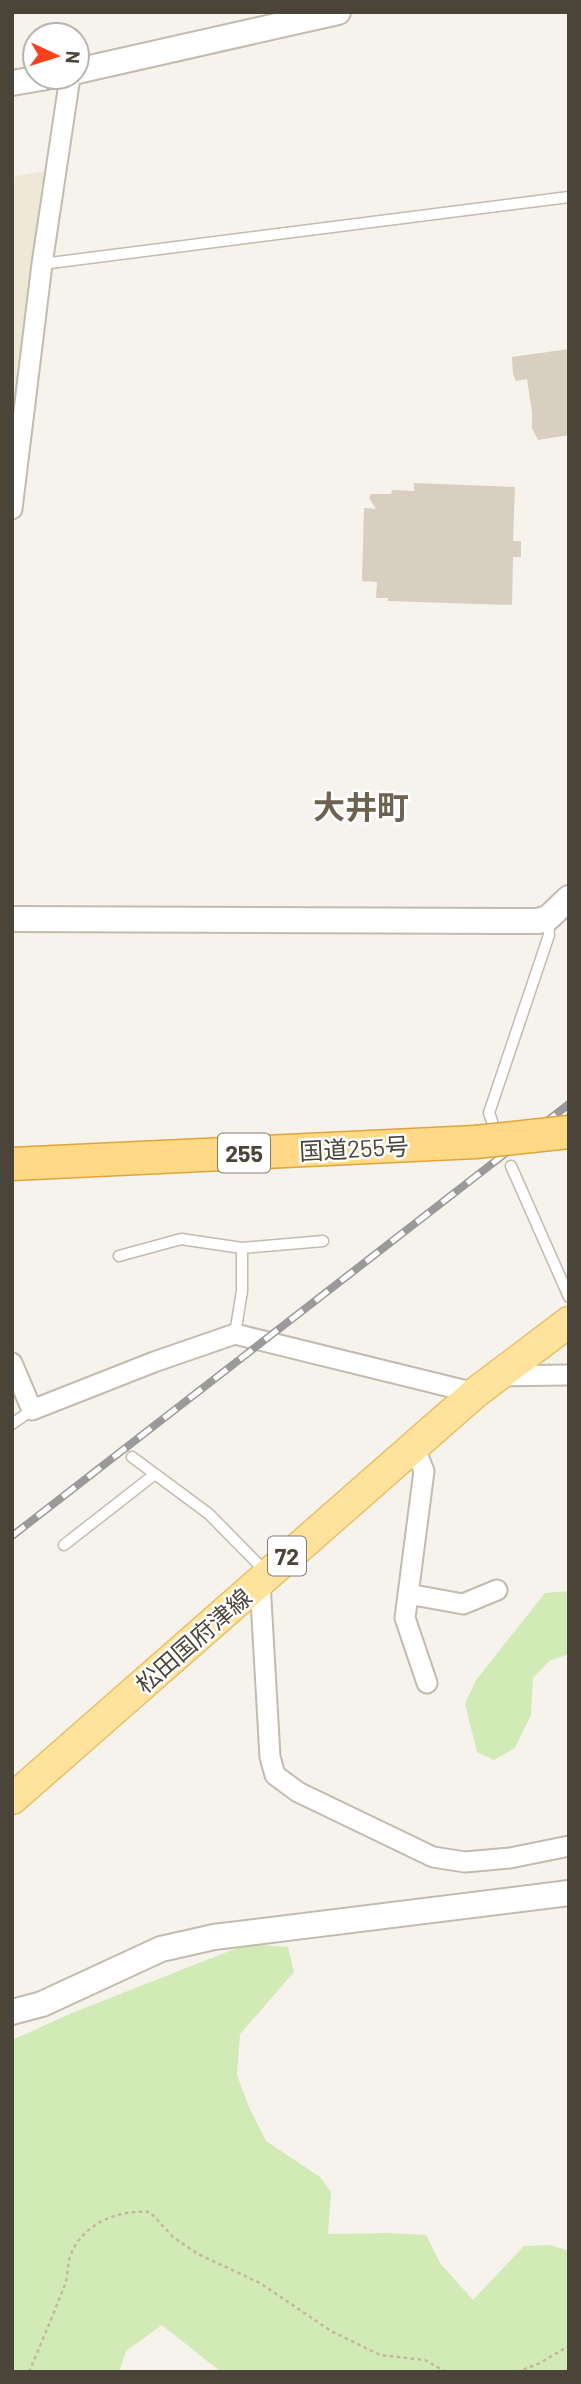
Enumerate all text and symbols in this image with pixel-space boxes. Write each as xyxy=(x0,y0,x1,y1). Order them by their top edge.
north arrow xyxy=(21,21,91,91)
text: N xyxy=(62,50,85,64)
district label: 大井町 xyxy=(313,787,409,825)
street label: 国道255号 xyxy=(299,1131,409,1165)
road number: 255 xyxy=(218,1134,270,1172)
road number: 72 xyxy=(268,1536,306,1576)
street label: 松田国府津線 xyxy=(129,1582,257,1698)

